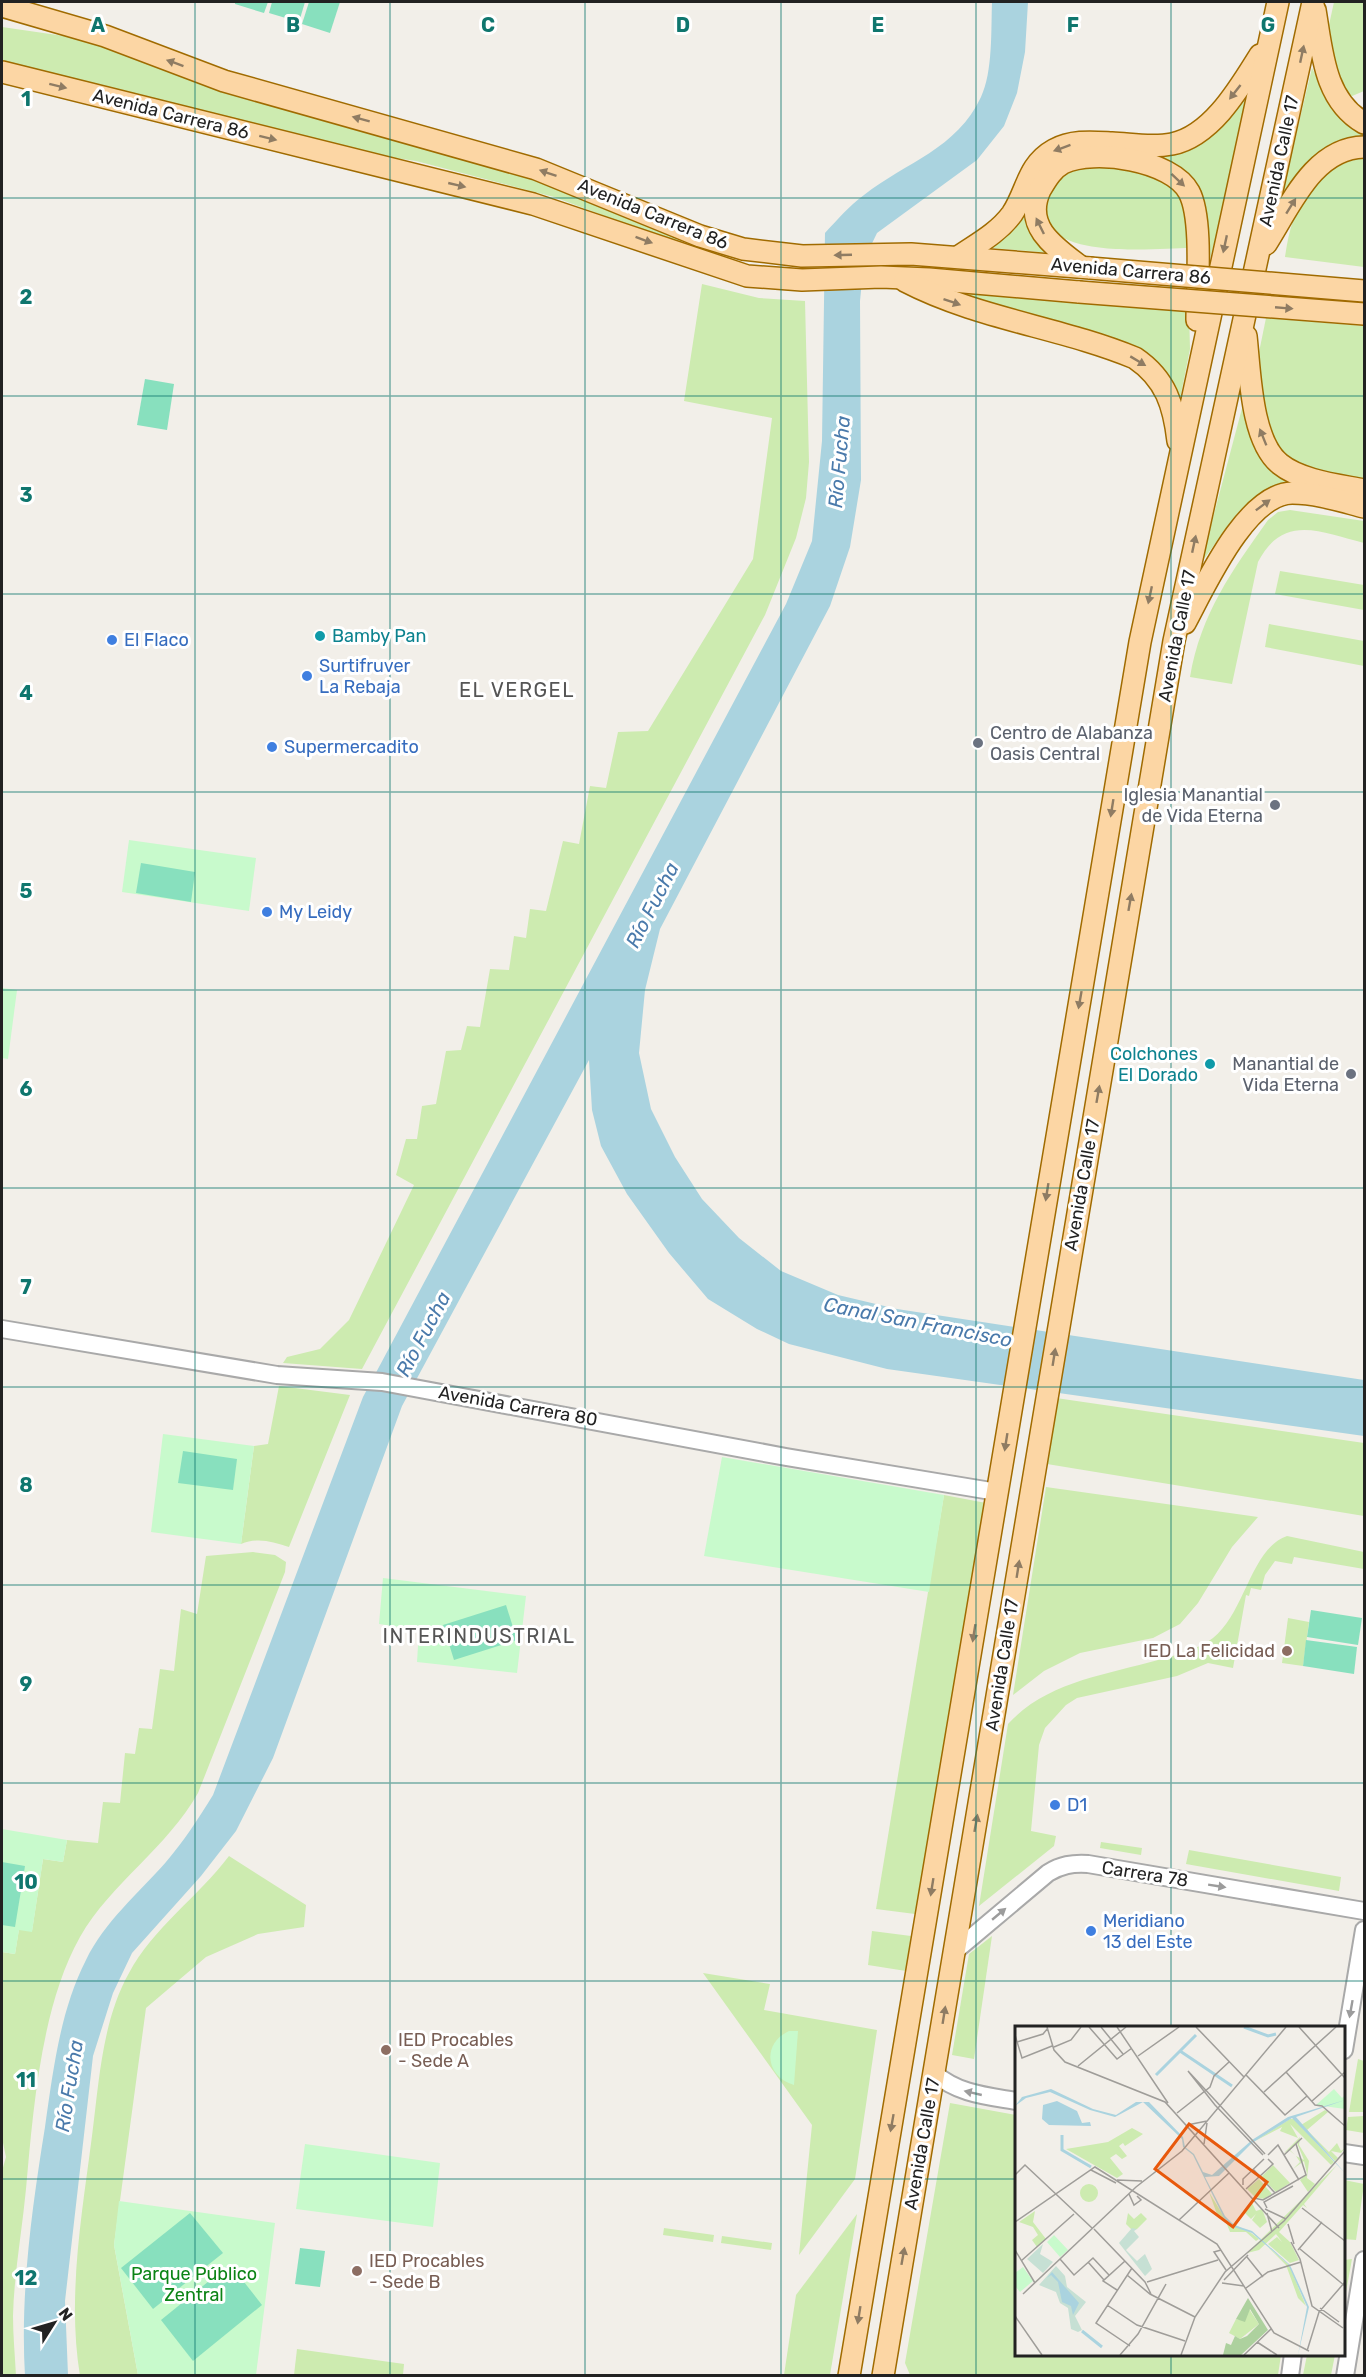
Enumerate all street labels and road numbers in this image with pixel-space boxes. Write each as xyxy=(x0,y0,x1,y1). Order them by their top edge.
street label: Avenida Carrera 86 xyxy=(91,84,252,144)
street label: Avenida Calle 17 xyxy=(1254,93,1304,229)
street label: Avenida Carrera 86 xyxy=(575,174,732,254)
street label: Avenida Carrera 86 xyxy=(1050,253,1212,289)
street label: Avenida Calle 17 xyxy=(1153,568,1201,704)
street label: Avenida Calle 17 xyxy=(1060,1117,1104,1253)
street label: Avenida Carrera 80 xyxy=(437,1381,599,1431)
street label: Avenida Calle 17 xyxy=(981,1597,1023,1733)
street label: Carrera 78 xyxy=(1100,1856,1190,1892)
street label: Avenida Calle 17 xyxy=(900,2076,944,2212)

